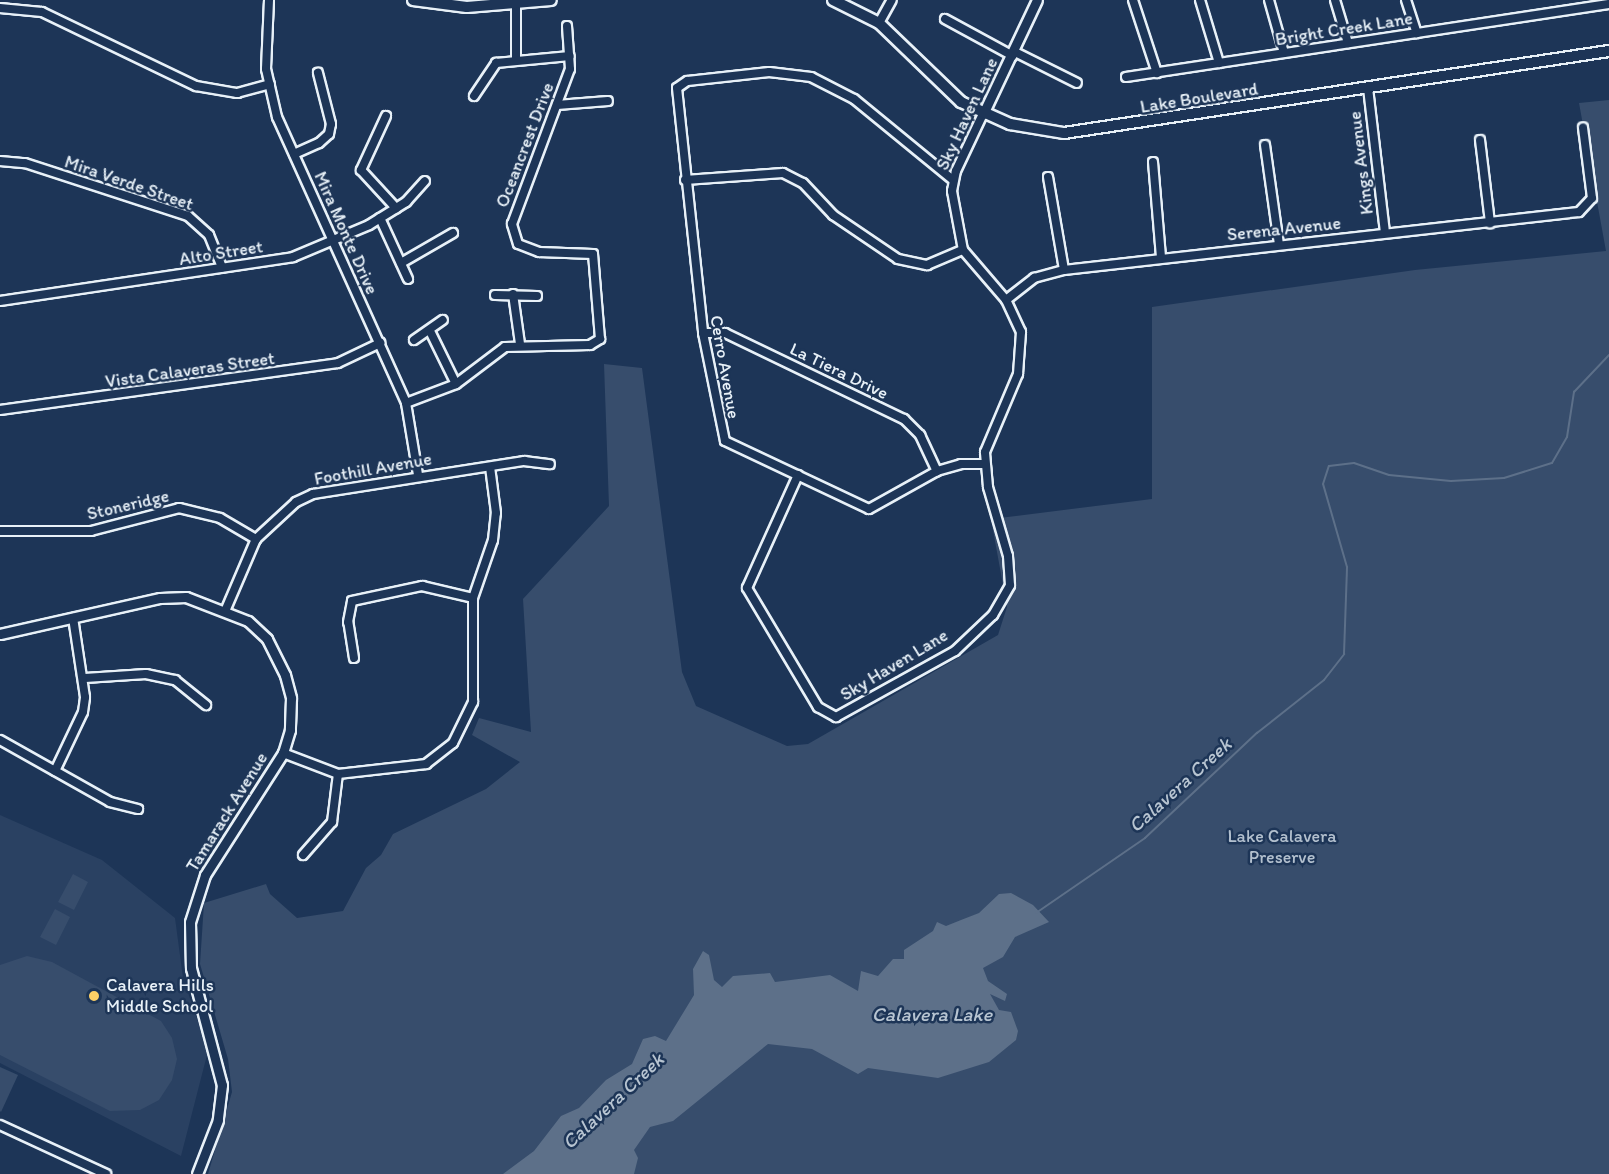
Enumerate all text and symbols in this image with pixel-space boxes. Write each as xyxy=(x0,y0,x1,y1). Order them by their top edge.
street label: Bright Creek Lane xyxy=(1274,7,1414,51)
street label: Sky Haven Lane xyxy=(932,54,1002,174)
street label: Lake Boulevard xyxy=(1138,78,1260,118)
street label: Oceancrest Drive xyxy=(491,79,559,211)
street label: Kings Avenue xyxy=(1344,110,1378,216)
street label: Mira Verde Street xyxy=(62,151,196,215)
street label: Mira Monte Drive xyxy=(309,168,383,298)
street label: Serena Avenue xyxy=(1226,212,1342,246)
street label: Alto Street xyxy=(178,236,264,270)
street label: Cerro Avenue xyxy=(705,314,745,420)
street label: La Tiera Drive xyxy=(786,338,892,404)
street label: Vista Calaveras Street xyxy=(104,347,276,393)
street label: Foothill Avenue xyxy=(313,448,433,490)
street label: Stoneridge xyxy=(85,485,171,525)
street label: Sky Haven Lane xyxy=(836,624,952,706)
water label: Calavera Creek xyxy=(1124,732,1236,838)
street label: Tamarack Avenue xyxy=(182,749,272,875)
park label: Lake Calavera Preserve xyxy=(1228,826,1336,868)
place label: Calavera Hills Middle School xyxy=(106,975,214,1018)
marker: Calavera Hills Middle School xyxy=(87,989,101,1003)
water label: Calavera Lake xyxy=(872,1002,992,1026)
water label: Calavera Creek xyxy=(557,1048,669,1154)

